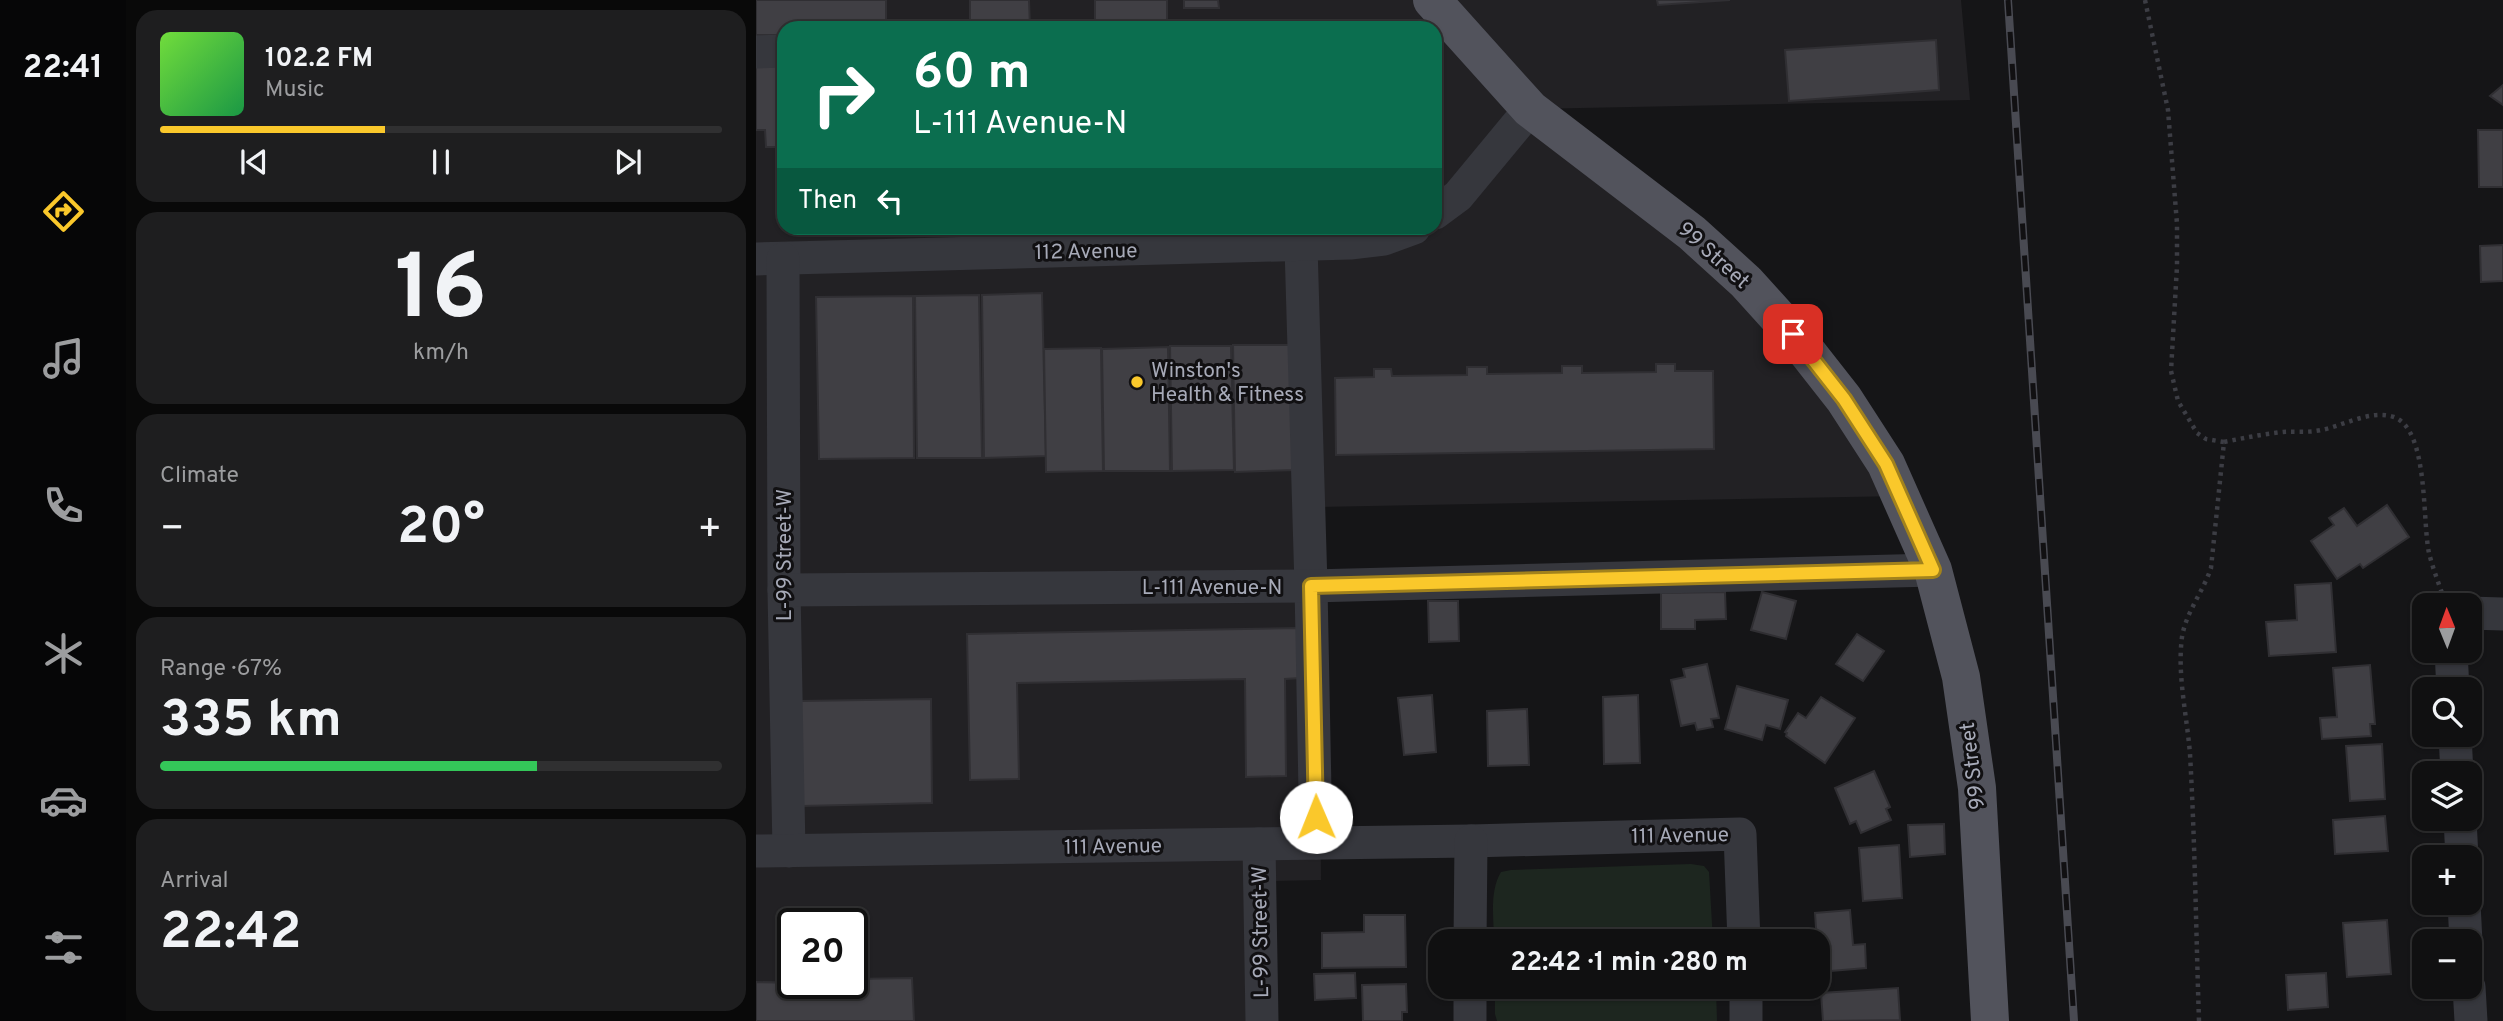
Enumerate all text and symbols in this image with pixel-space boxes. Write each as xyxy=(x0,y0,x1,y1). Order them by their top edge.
text: 102.2 FM xyxy=(265,43,373,76)
text: 60 m xyxy=(913,44,1031,106)
text: 22:41 xyxy=(23,49,103,89)
icon: right xyxy=(798,49,889,140)
text: Music xyxy=(265,76,325,105)
text: L-111 Avenue-N xyxy=(913,105,1127,145)
icon: previous xyxy=(235,143,273,181)
icon: pause xyxy=(422,143,460,181)
icon: next xyxy=(609,143,647,181)
icon: left xyxy=(871,182,909,220)
text: Then xyxy=(798,185,857,218)
icon: directions xyxy=(39,187,88,236)
street label: 99 Street xyxy=(1671,217,1755,296)
text: 16 xyxy=(395,236,487,351)
street label: 112 Avenue xyxy=(1034,238,1138,267)
pin xyxy=(1763,304,1823,364)
icon: arrive xyxy=(1774,315,1812,353)
icon: music xyxy=(39,334,88,383)
text: km/h xyxy=(413,339,469,368)
place label: Winston's Health & Fitness xyxy=(1151,358,1304,409)
marker: Winston's Health & Fitness xyxy=(1129,374,1145,390)
text: Climate xyxy=(160,462,239,491)
icon: phone xyxy=(39,481,88,530)
street label: L-99 Street-W xyxy=(772,489,799,621)
text: 20° xyxy=(397,496,485,562)
text: − xyxy=(160,506,185,555)
text: + xyxy=(697,506,722,555)
street label: L-111 Avenue-N xyxy=(1142,575,1282,602)
north arrow xyxy=(2412,593,2482,663)
map controls xyxy=(2412,593,2482,999)
icon: climate xyxy=(39,629,88,678)
text: Range · 67% xyxy=(160,655,282,684)
button: search xyxy=(2412,677,2482,747)
text: 335 km xyxy=(160,689,342,755)
street label: 99 Street xyxy=(1955,721,1992,811)
button: layers xyxy=(2412,761,2482,831)
icon: car xyxy=(39,776,88,825)
position arrow xyxy=(1279,780,1353,854)
street label: 111 Avenue xyxy=(1631,822,1729,851)
street label: 111 Avenue xyxy=(1064,833,1162,862)
button: + xyxy=(2412,845,2482,915)
street label: L-99 Street-W xyxy=(1247,866,1276,998)
text: Arrival xyxy=(160,867,229,896)
text: 22:42 xyxy=(160,901,301,967)
speed limit sign: 20 xyxy=(777,908,868,999)
icon: filters xyxy=(39,923,88,972)
button: − xyxy=(2412,929,2482,999)
text: 22:42 · 1 min · 280 m xyxy=(1510,947,1748,980)

